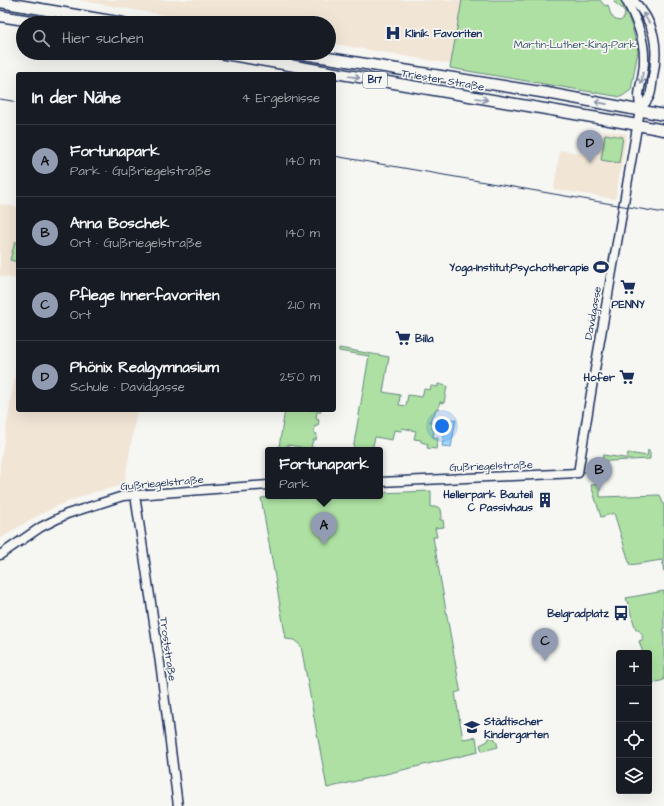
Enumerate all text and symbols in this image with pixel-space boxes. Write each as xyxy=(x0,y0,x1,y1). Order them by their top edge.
one-way arrow xyxy=(642,12,650,23)
search box xyxy=(16,16,336,60)
hospital icon: Klinik Favoriten xyxy=(384,24,402,42)
place label: Klinik Favoriten xyxy=(405,26,483,41)
icon: search xyxy=(30,27,52,49)
text: Hier suchen xyxy=(62,28,143,49)
park label: Martin-Luther-King-Park xyxy=(514,37,637,53)
street label: Triester Straße xyxy=(400,65,486,95)
road number: B17 xyxy=(363,72,387,88)
one-way arrow xyxy=(638,72,646,85)
one-way arrow xyxy=(347,73,360,81)
text: In der Nähe xyxy=(32,86,121,110)
text: 4 Ergebnisse xyxy=(241,89,320,107)
one-way arrow xyxy=(475,95,488,103)
one-way arrow xyxy=(595,99,608,107)
pin: D xyxy=(577,130,603,163)
text: Fortunapark xyxy=(70,141,159,162)
text: A xyxy=(41,152,49,170)
text: 140 m xyxy=(286,152,320,170)
text: Park · Gußriegelstraße xyxy=(70,162,211,180)
text: Anna Boschek xyxy=(70,213,169,234)
text: B xyxy=(40,224,50,242)
text: 140 m xyxy=(286,224,320,242)
text: Ort · Gußriegelstraße xyxy=(70,234,202,252)
sports icon: Yoga-Institut;Psychotherapie xyxy=(592,258,610,276)
place label: Yoga-Institut;Psychotherapie xyxy=(449,260,589,277)
supermarket icon: PENNY xyxy=(619,278,637,296)
text: Pflege Innerfavoriten xyxy=(70,285,219,306)
street label: Davidgasse xyxy=(581,285,606,341)
text: C xyxy=(40,296,50,314)
text: 210 m xyxy=(287,296,320,314)
place label: PENNY xyxy=(611,297,645,312)
text: Ort xyxy=(70,306,91,324)
supermarket icon: Billa xyxy=(394,329,412,347)
place label: Billa xyxy=(415,331,434,346)
text: Phönix Realgymnasium xyxy=(70,357,219,378)
text: D xyxy=(41,368,49,386)
text: 250 m xyxy=(280,368,320,386)
supermarket icon: Hofer xyxy=(618,368,636,386)
place label: Hofer xyxy=(583,370,616,385)
text: Schule · Davidgasse xyxy=(70,378,185,396)
your location xyxy=(432,416,452,436)
popup xyxy=(265,447,383,499)
text: Fortunapark xyxy=(279,454,369,475)
street label: Gußriegelstraße xyxy=(449,457,533,476)
pin: B xyxy=(586,457,612,490)
street label: Gußriegelstraße xyxy=(120,472,204,495)
text: Park xyxy=(279,475,309,493)
place label: Hellerpark Bauteil C Passivhaus xyxy=(442,487,533,515)
building icon: Hellerpark Bauteil C Passivhaus xyxy=(536,491,554,509)
pin: A xyxy=(311,512,337,545)
bus stop icon: Belgradplatz xyxy=(612,604,630,622)
place label: Belgradplatz xyxy=(547,606,610,623)
street label: Troststraße xyxy=(156,616,180,682)
pin: C xyxy=(532,628,558,661)
map controls xyxy=(616,650,652,794)
button: + xyxy=(616,650,652,686)
button: − xyxy=(616,686,652,722)
place label: Städtischer Kindergarten xyxy=(483,714,549,744)
school or university icon: Städtischer Kindergarten xyxy=(463,718,481,736)
button: locate xyxy=(616,722,652,758)
button: layers xyxy=(616,758,652,794)

